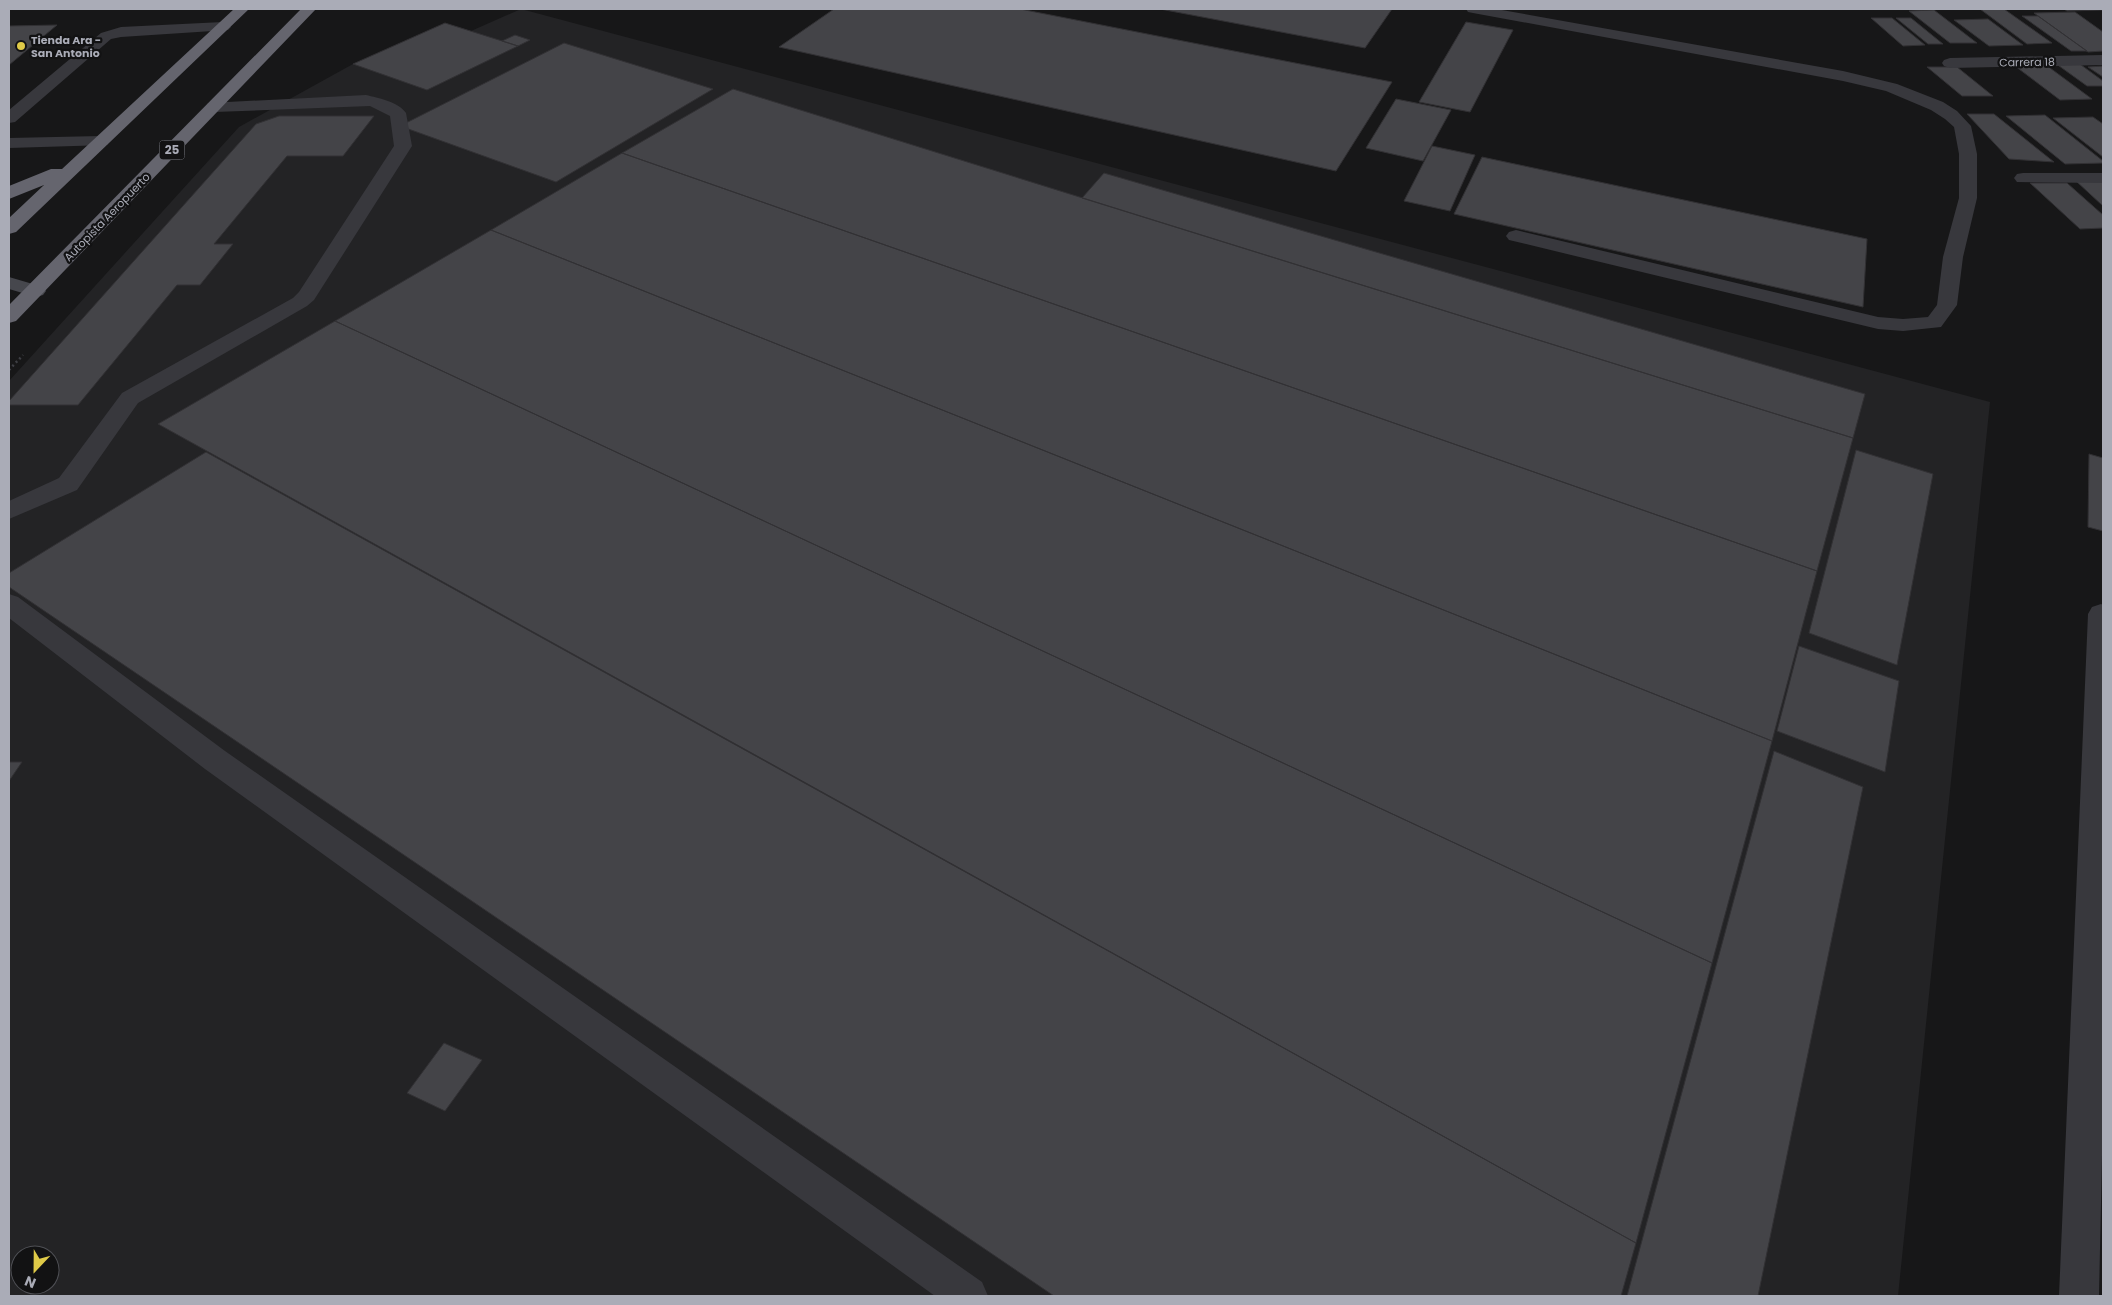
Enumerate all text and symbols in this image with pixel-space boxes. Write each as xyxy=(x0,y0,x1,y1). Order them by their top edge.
place label: Tienda Ara - San Antonio xyxy=(31,32,101,61)
marker: Tienda Ara - San Antonio xyxy=(15,40,27,52)
street label: Carrera 18 xyxy=(1999,54,2055,70)
road number: 25 xyxy=(160,140,184,160)
street label: Autopista Aeropuerto xyxy=(60,169,154,265)
north arrow xyxy=(10,1245,60,1295)
text: N xyxy=(22,1271,39,1293)

